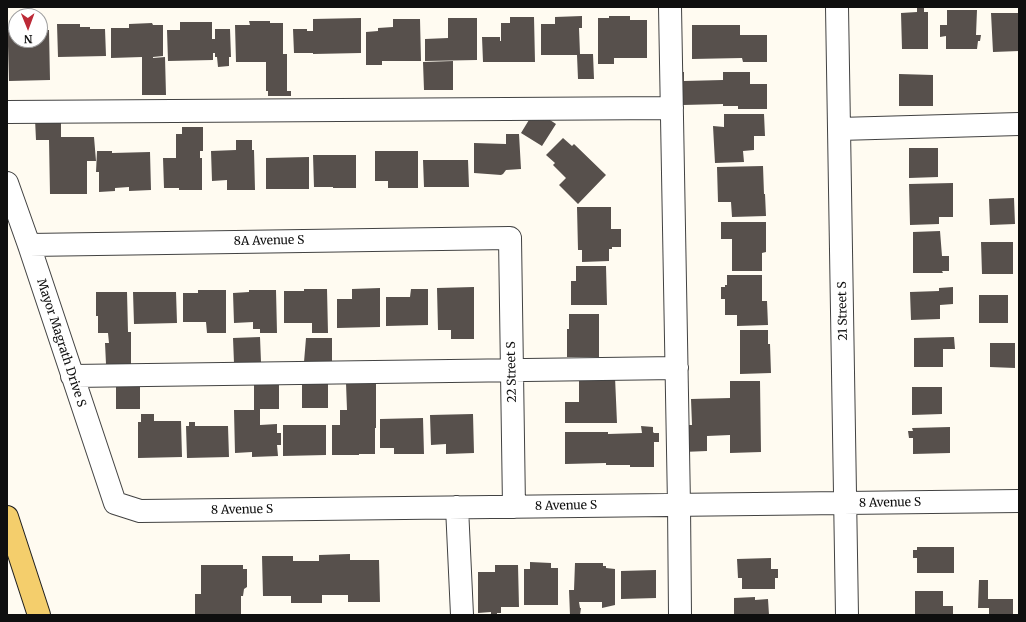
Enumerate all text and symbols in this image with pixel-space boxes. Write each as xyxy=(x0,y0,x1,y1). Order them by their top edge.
north arrow xyxy=(8,8,48,48)
text: N xyxy=(24,32,33,46)
street label: 8A Avenue S xyxy=(234,233,304,249)
street label: Mayor Magrath Drive S xyxy=(33,277,89,409)
street label: 21 Street S xyxy=(835,281,851,341)
street label: 22 Street S xyxy=(504,341,520,403)
street label: 8 Avenue S xyxy=(859,495,921,511)
street label: 8 Avenue S xyxy=(535,498,597,514)
street label: 8 Avenue S xyxy=(211,502,273,518)

